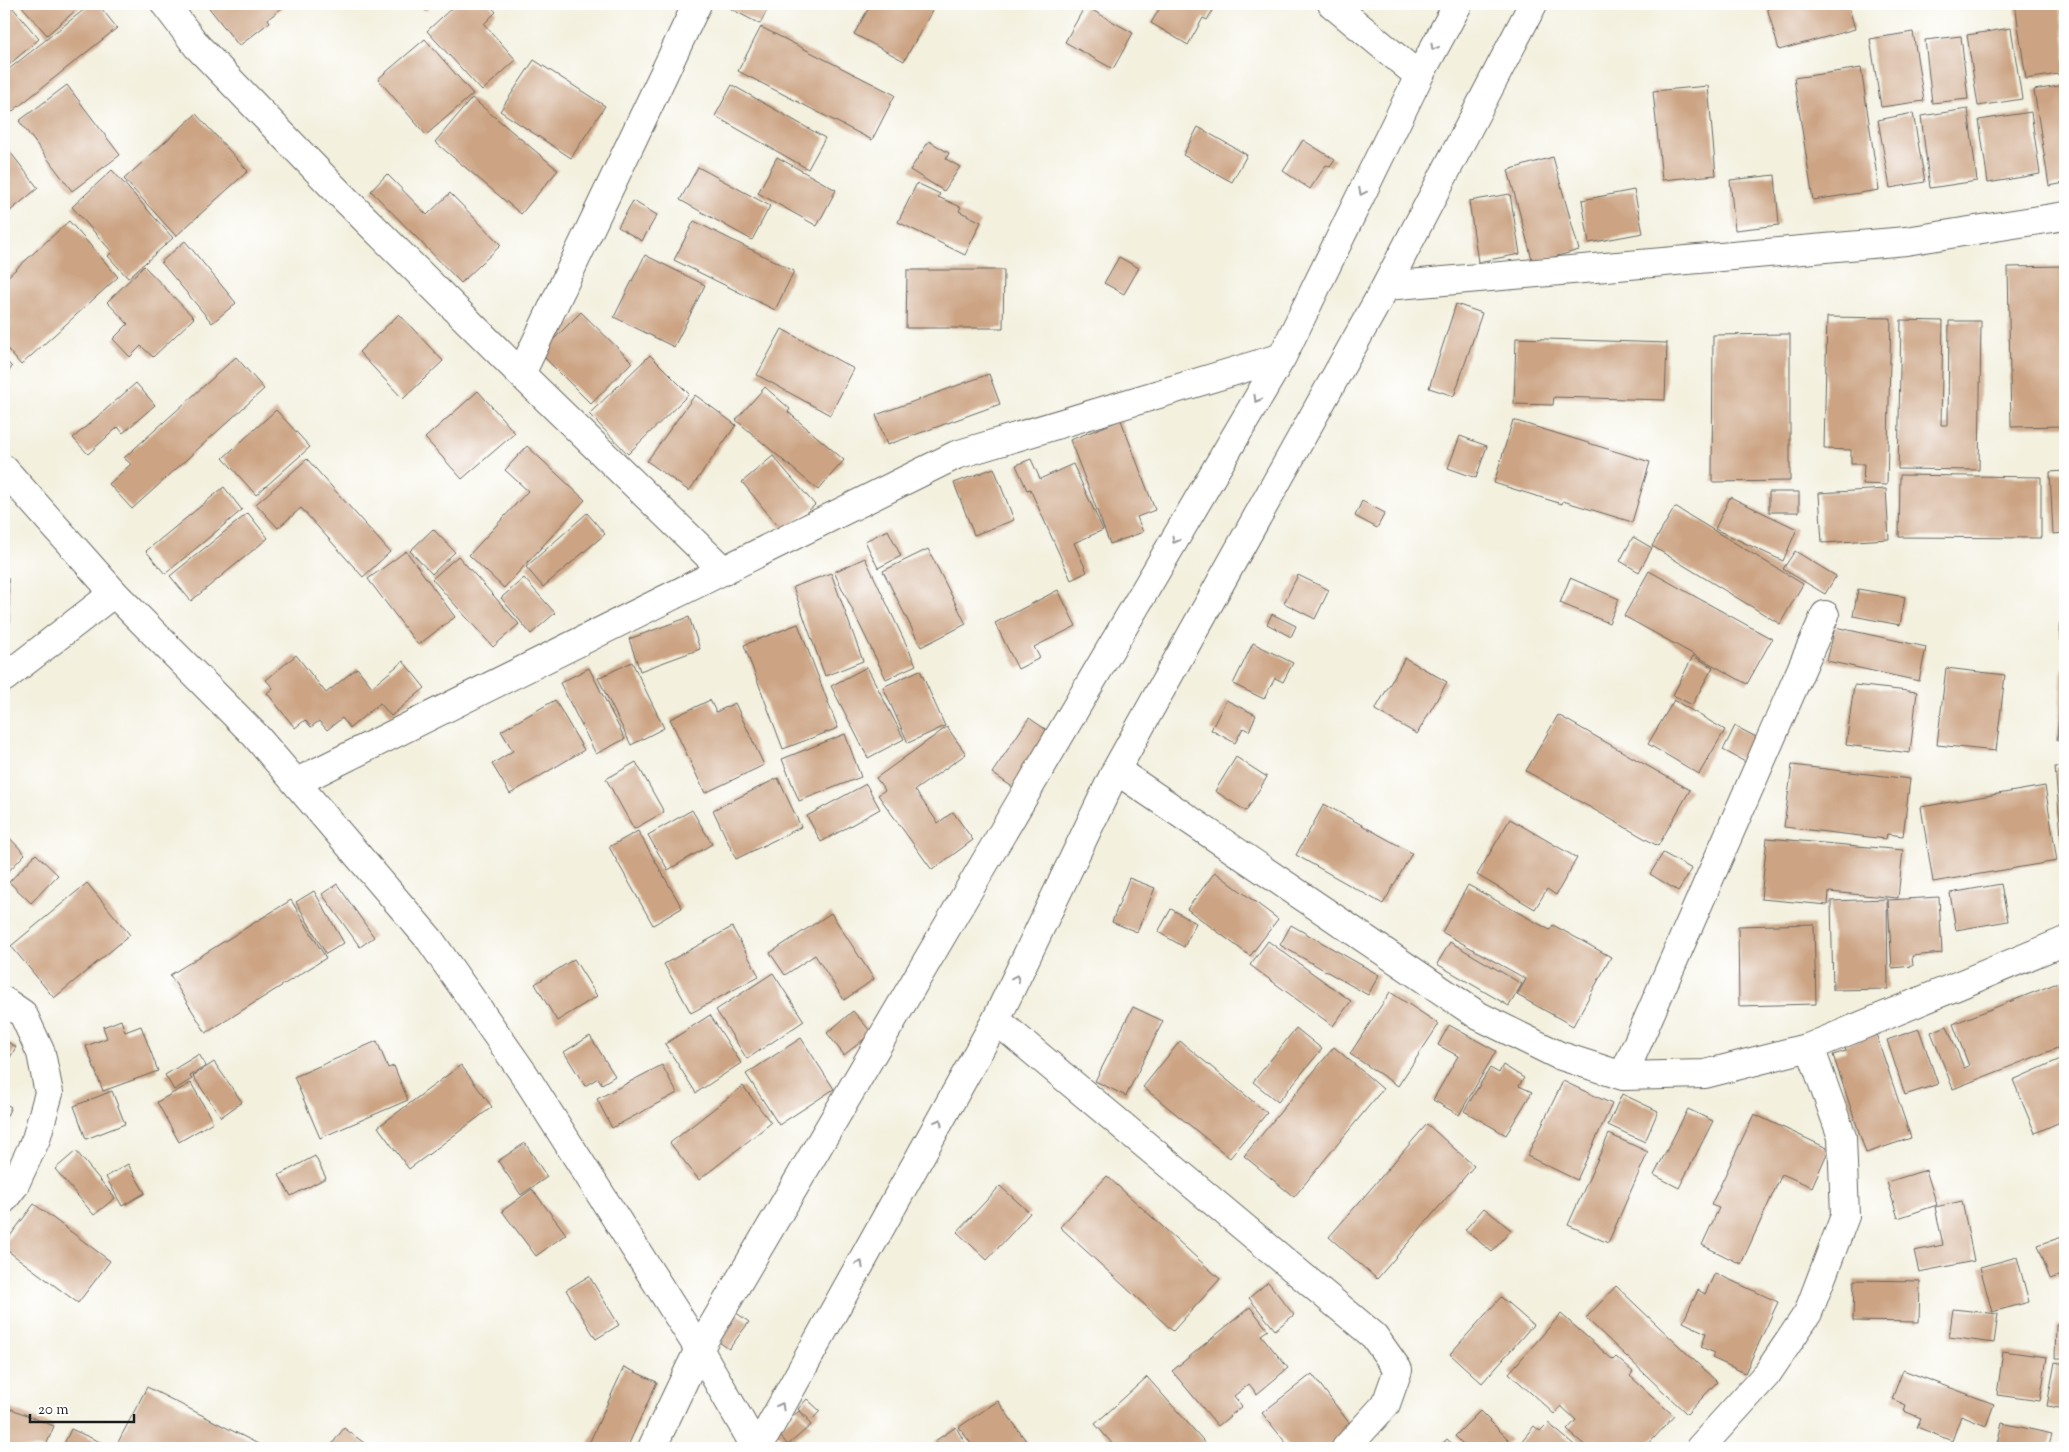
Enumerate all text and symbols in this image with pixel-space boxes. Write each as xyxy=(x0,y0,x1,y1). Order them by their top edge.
one-way arrow xyxy=(1431,41,1441,50)
one-way arrow xyxy=(1358,187,1368,196)
one-way arrow xyxy=(1254,394,1264,403)
one-way arrow xyxy=(1171,534,1181,543)
one-way arrow xyxy=(1010,975,1020,984)
one-way arrow xyxy=(933,1118,943,1127)
one-way arrow xyxy=(854,1260,864,1269)
scale bar xyxy=(30,1392,134,1424)
text: 20 m xyxy=(38,1400,69,1421)
one-way arrow xyxy=(775,1402,785,1411)

